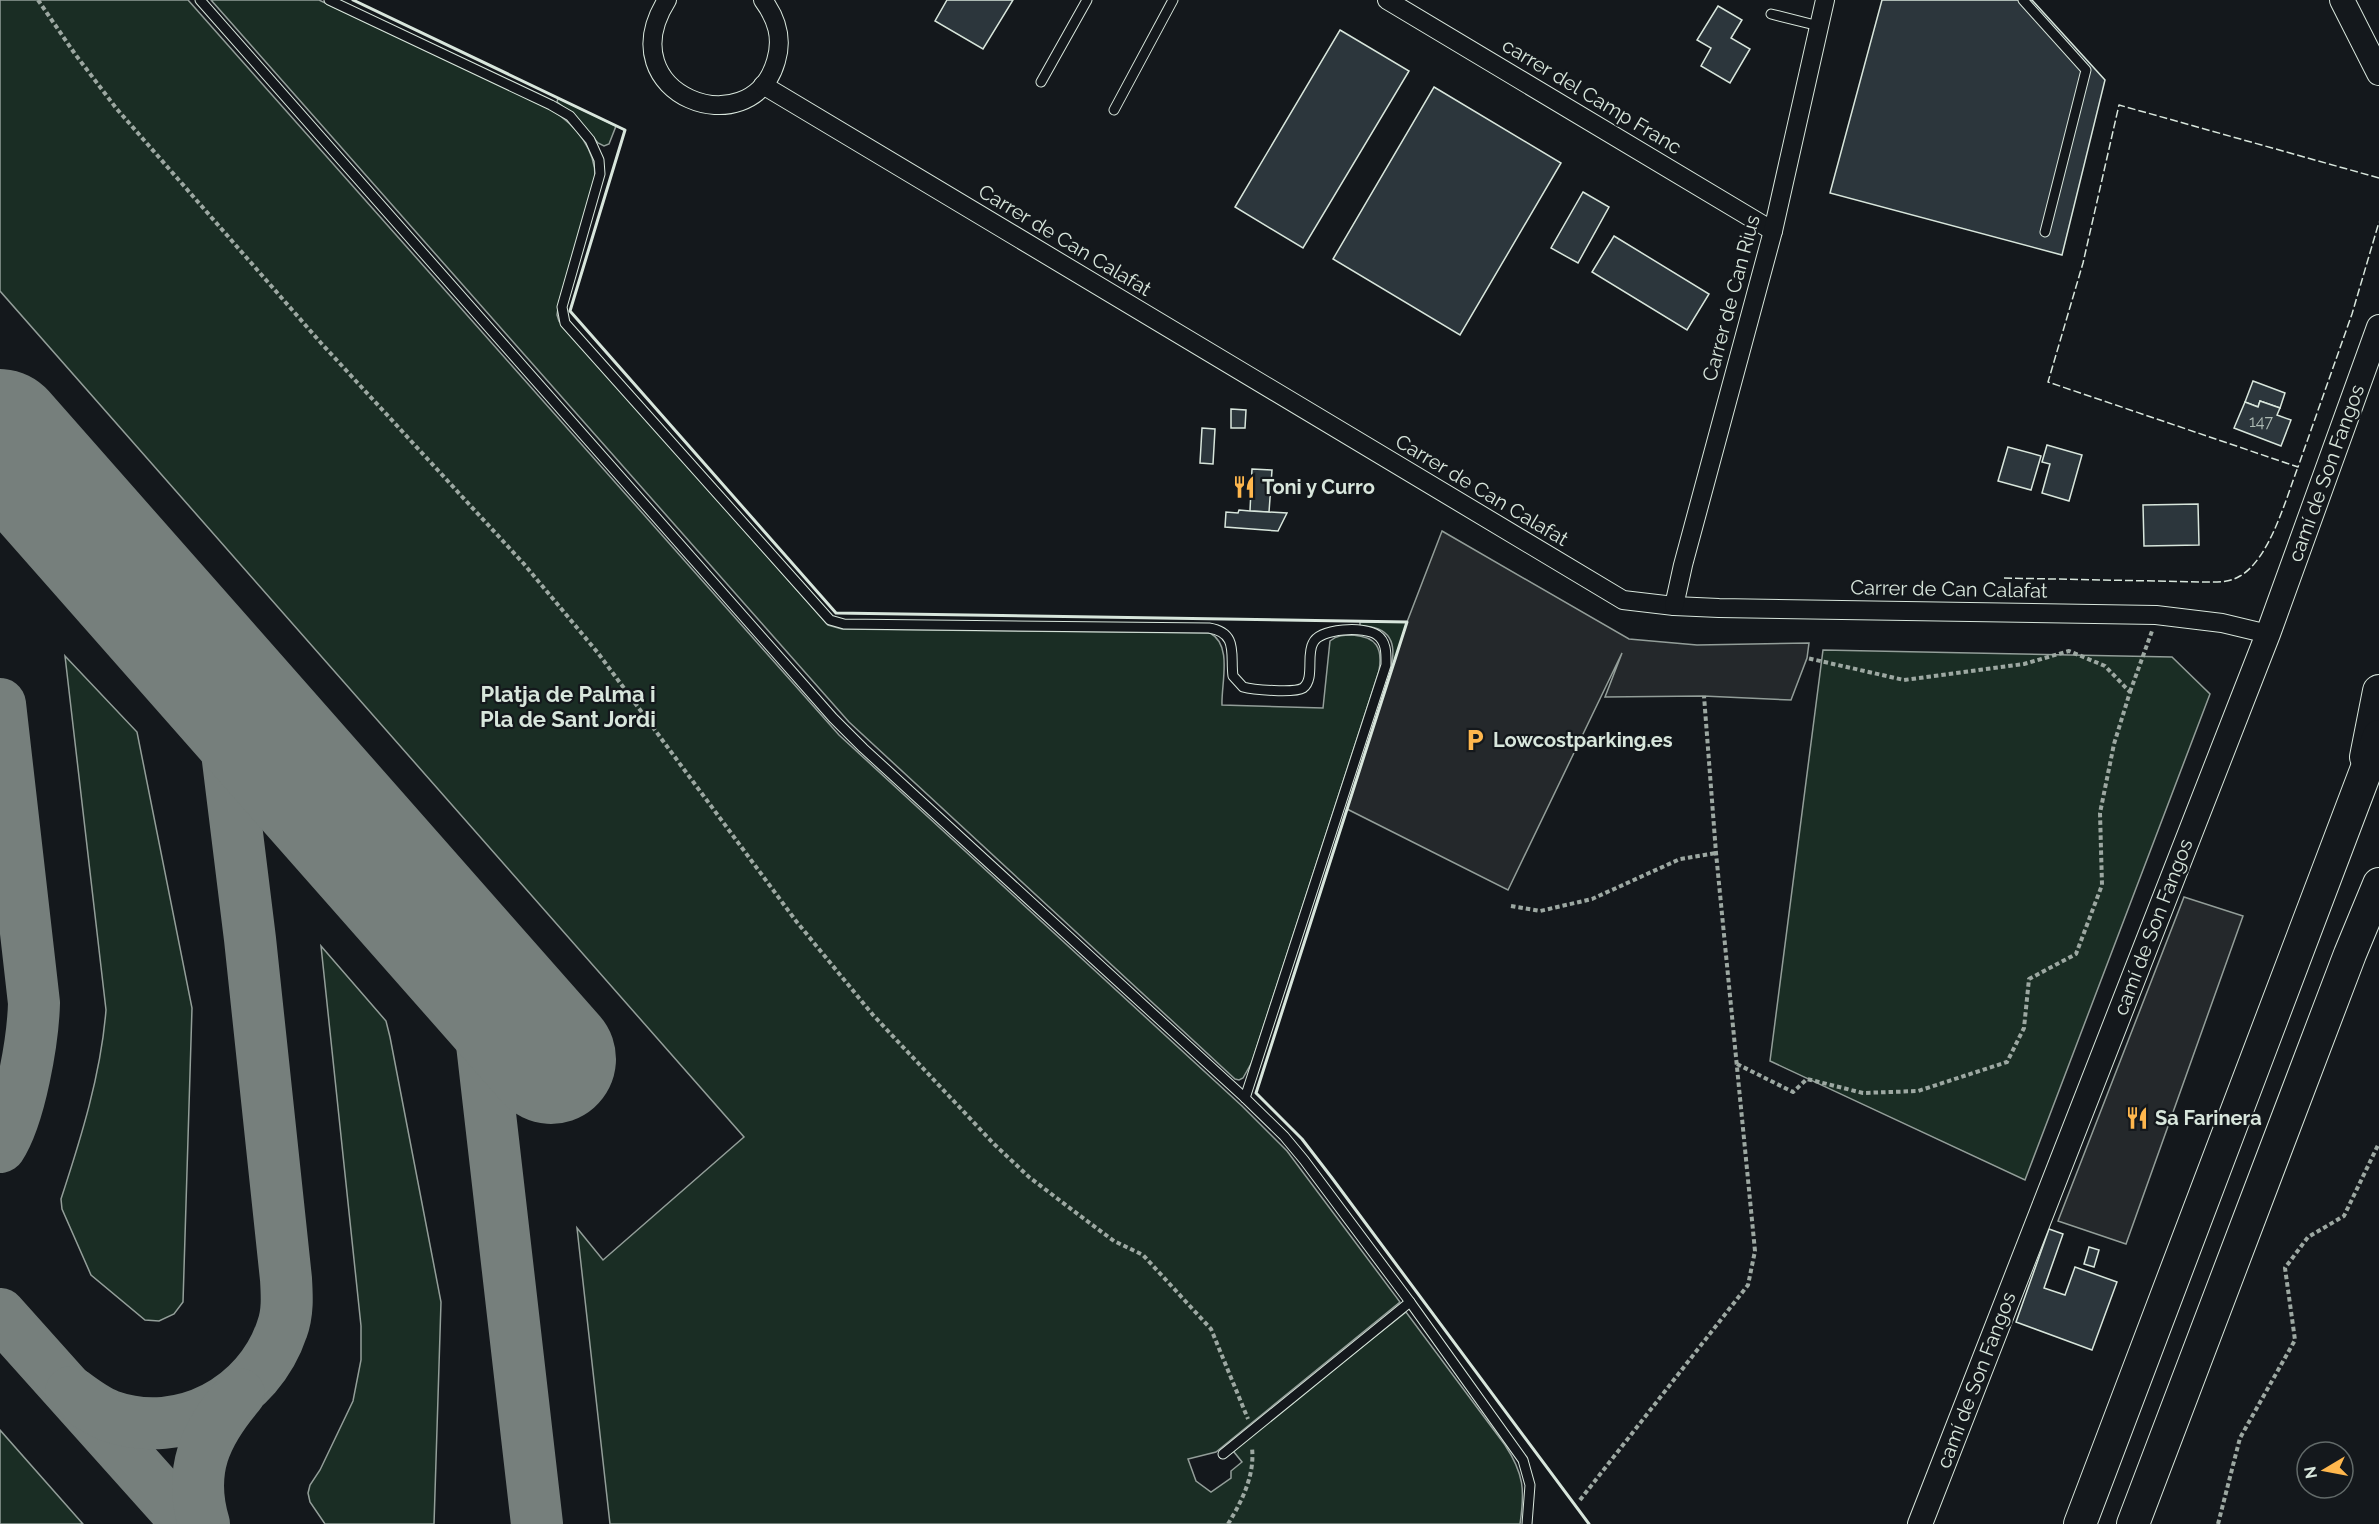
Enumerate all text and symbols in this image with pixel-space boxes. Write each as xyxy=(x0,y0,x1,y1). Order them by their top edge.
street label: carrer del Camp Franc xyxy=(1498,33,1686,159)
street label: Carrer de Can Calafat xyxy=(974,179,1156,301)
street label: Carrer de Can Rius xyxy=(1697,212,1765,384)
street label: camí de Son Fangos xyxy=(2283,381,2369,565)
house number: 147 xyxy=(2249,412,2273,431)
street label: Carrer de Can Calafat xyxy=(1391,429,1573,551)
restaurant icon: Toni y Curro xyxy=(1231,474,1257,500)
place label: Toni y Curro xyxy=(1262,475,1375,499)
street label: Carrer de Can Calafat xyxy=(1850,575,2048,603)
district label: Platja de Palma i Pla de Sant Jordi xyxy=(480,681,656,732)
parking icon: Lowcostparking.es xyxy=(1462,727,1488,753)
place label: Lowcostparking.es xyxy=(1493,728,1673,752)
street label: camí de Son Fangos xyxy=(2108,836,2198,1018)
restaurant icon: Sa Farinera xyxy=(2124,1105,2150,1131)
place label: Sa Farinera xyxy=(2155,1106,2262,1130)
street label: camí de Son Fangos xyxy=(1931,1289,2021,1471)
north arrow xyxy=(2295,1440,2355,1500)
text: N xyxy=(2300,1465,2321,1480)

